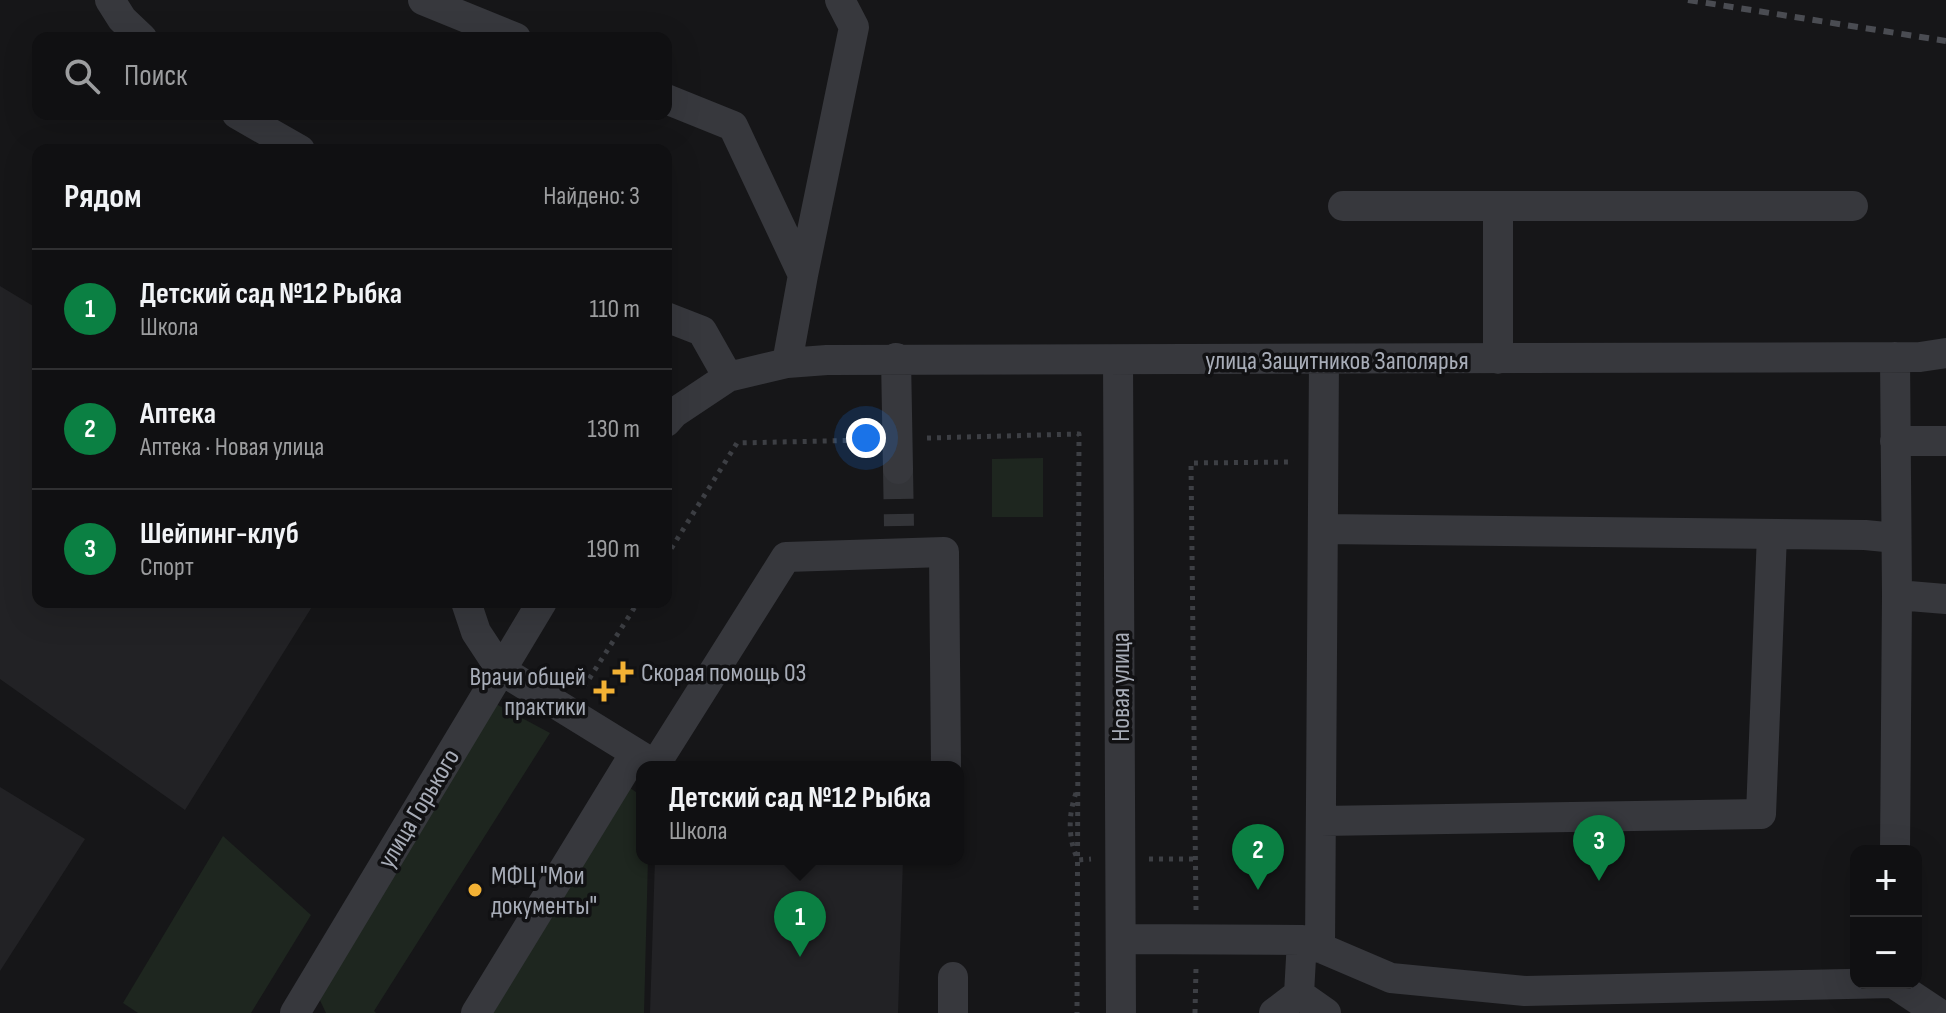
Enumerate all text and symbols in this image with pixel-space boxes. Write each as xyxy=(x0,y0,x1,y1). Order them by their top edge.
search box xyxy=(32,32,672,120)
icon: search xyxy=(60,54,104,98)
text: Поиск xyxy=(124,58,187,94)
text: Рядом xyxy=(64,176,142,217)
text: Найдено: 3 xyxy=(543,181,640,212)
text: Детский сад №12 Рыбка xyxy=(140,276,402,312)
text: 1 xyxy=(85,294,95,325)
text: 110 m xyxy=(589,294,640,325)
text: Школа xyxy=(140,312,199,343)
street label: улица Защитников Заполярья xyxy=(1205,346,1469,377)
text: Аптека xyxy=(140,396,216,432)
text: 2 xyxy=(84,414,96,445)
text: 130 m xyxy=(588,414,640,445)
your location xyxy=(846,418,886,458)
text: Аптека · Новая улица xyxy=(140,432,324,463)
text: Шейпинг-клуб xyxy=(140,516,299,552)
text: 3 xyxy=(84,534,96,565)
text: 190 m xyxy=(587,534,640,565)
text: Спорт xyxy=(140,552,194,583)
street label: Новая улица xyxy=(1106,632,1137,742)
place label: Скорая помощь 03 xyxy=(641,658,806,689)
marker: Скорая помощь 03 xyxy=(612,661,634,683)
place label: Врачи общей практики xyxy=(469,662,586,723)
marker: Врачи общей практики xyxy=(593,680,615,702)
street label: улица Горького xyxy=(372,744,467,874)
popup xyxy=(636,761,964,865)
text: Детский сад №12 Рыбка xyxy=(669,780,931,816)
pin: 3 xyxy=(1573,815,1625,881)
text: Школа xyxy=(669,816,728,847)
pin: 2 xyxy=(1232,824,1284,890)
map controls xyxy=(1850,845,1922,989)
button: + xyxy=(1850,845,1922,917)
place label: МФЦ "Мои документы" xyxy=(491,861,597,922)
marker: МФЦ "Мои документы" xyxy=(466,881,484,899)
pin: 1 xyxy=(774,891,826,957)
button: − xyxy=(1850,917,1922,989)

